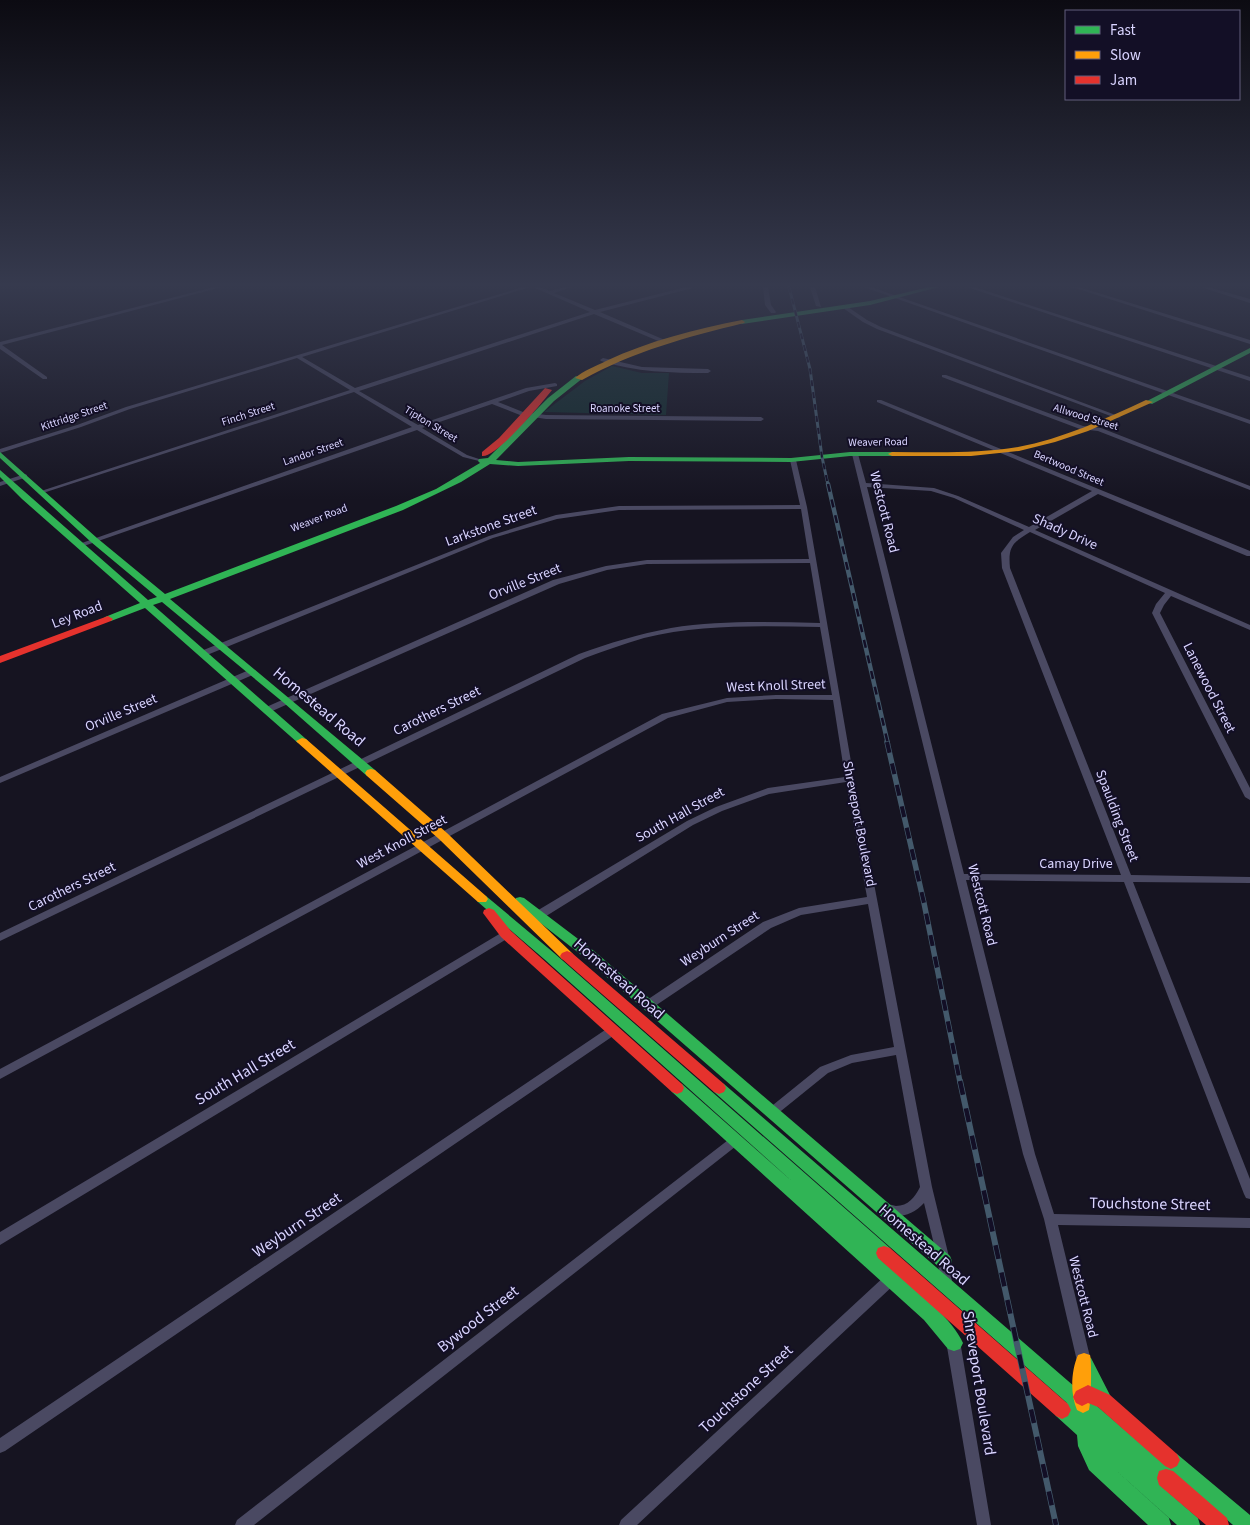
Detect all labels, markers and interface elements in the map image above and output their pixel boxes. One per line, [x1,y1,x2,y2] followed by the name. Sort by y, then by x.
[1065,10,1240,100] legend
[1110,20,1136,41] text: Fast
[1110,45,1141,66] text: Slow
[1110,70,1137,91] text: Jam
[39,397,110,434] street label: Kittridge Street
[220,398,277,430] street label: Finch Street
[1052,400,1121,434] street label: Allwood Street
[590,401,660,416] street label: Roanoke Street
[401,402,461,446] street label: Tipton Street
[848,434,908,450] street label: Weaver Road
[281,435,345,469] street label: Landor Street
[1031,446,1107,490] street label: Bertwood Street
[864,469,904,555] street label: Westcott Road
[288,500,350,536] street label: Weaver Road
[443,500,540,552] street label: Larkstone Street
[1029,509,1101,555] street label: Shady Drive
[486,558,564,606] street label: Orville Street
[49,596,105,634] street label: Ley Road
[1178,639,1241,737] street label: Lanewood Street
[268,662,370,752] street label: Homestead Road
[726,674,826,698] street label: West Knoll Street
[390,681,484,741] street label: Carothers Street
[82,689,160,737] street label: Orville Street
[837,759,881,889] street label: Shreveport Boulevard
[1090,767,1144,865] street label: Spaulding Street
[632,782,728,848] street label: South Hall Street
[353,810,451,874] street label: West Knoll Street
[1039,854,1113,874] street label: Camay Drive
[25,857,119,917] street label: Carothers Street
[962,862,1002,948] street label: Westcott Road
[677,906,764,972] street label: Weyburn Street
[569,933,669,1025] street label: Homestead Road
[191,1033,300,1111] street label: South Hall Street
[248,1187,346,1263] street label: Weyburn Street
[1089,1192,1211,1216] street label: Touchstone Street
[874,1199,974,1291] street label: Homestead Road
[1063,1254,1103,1340] street label: Westcott Road
[433,1280,524,1358] street label: Bywood Street
[957,1309,1001,1457] street label: Shreveport Boulevard
[694,1339,798,1438] street label: Touchstone Street

